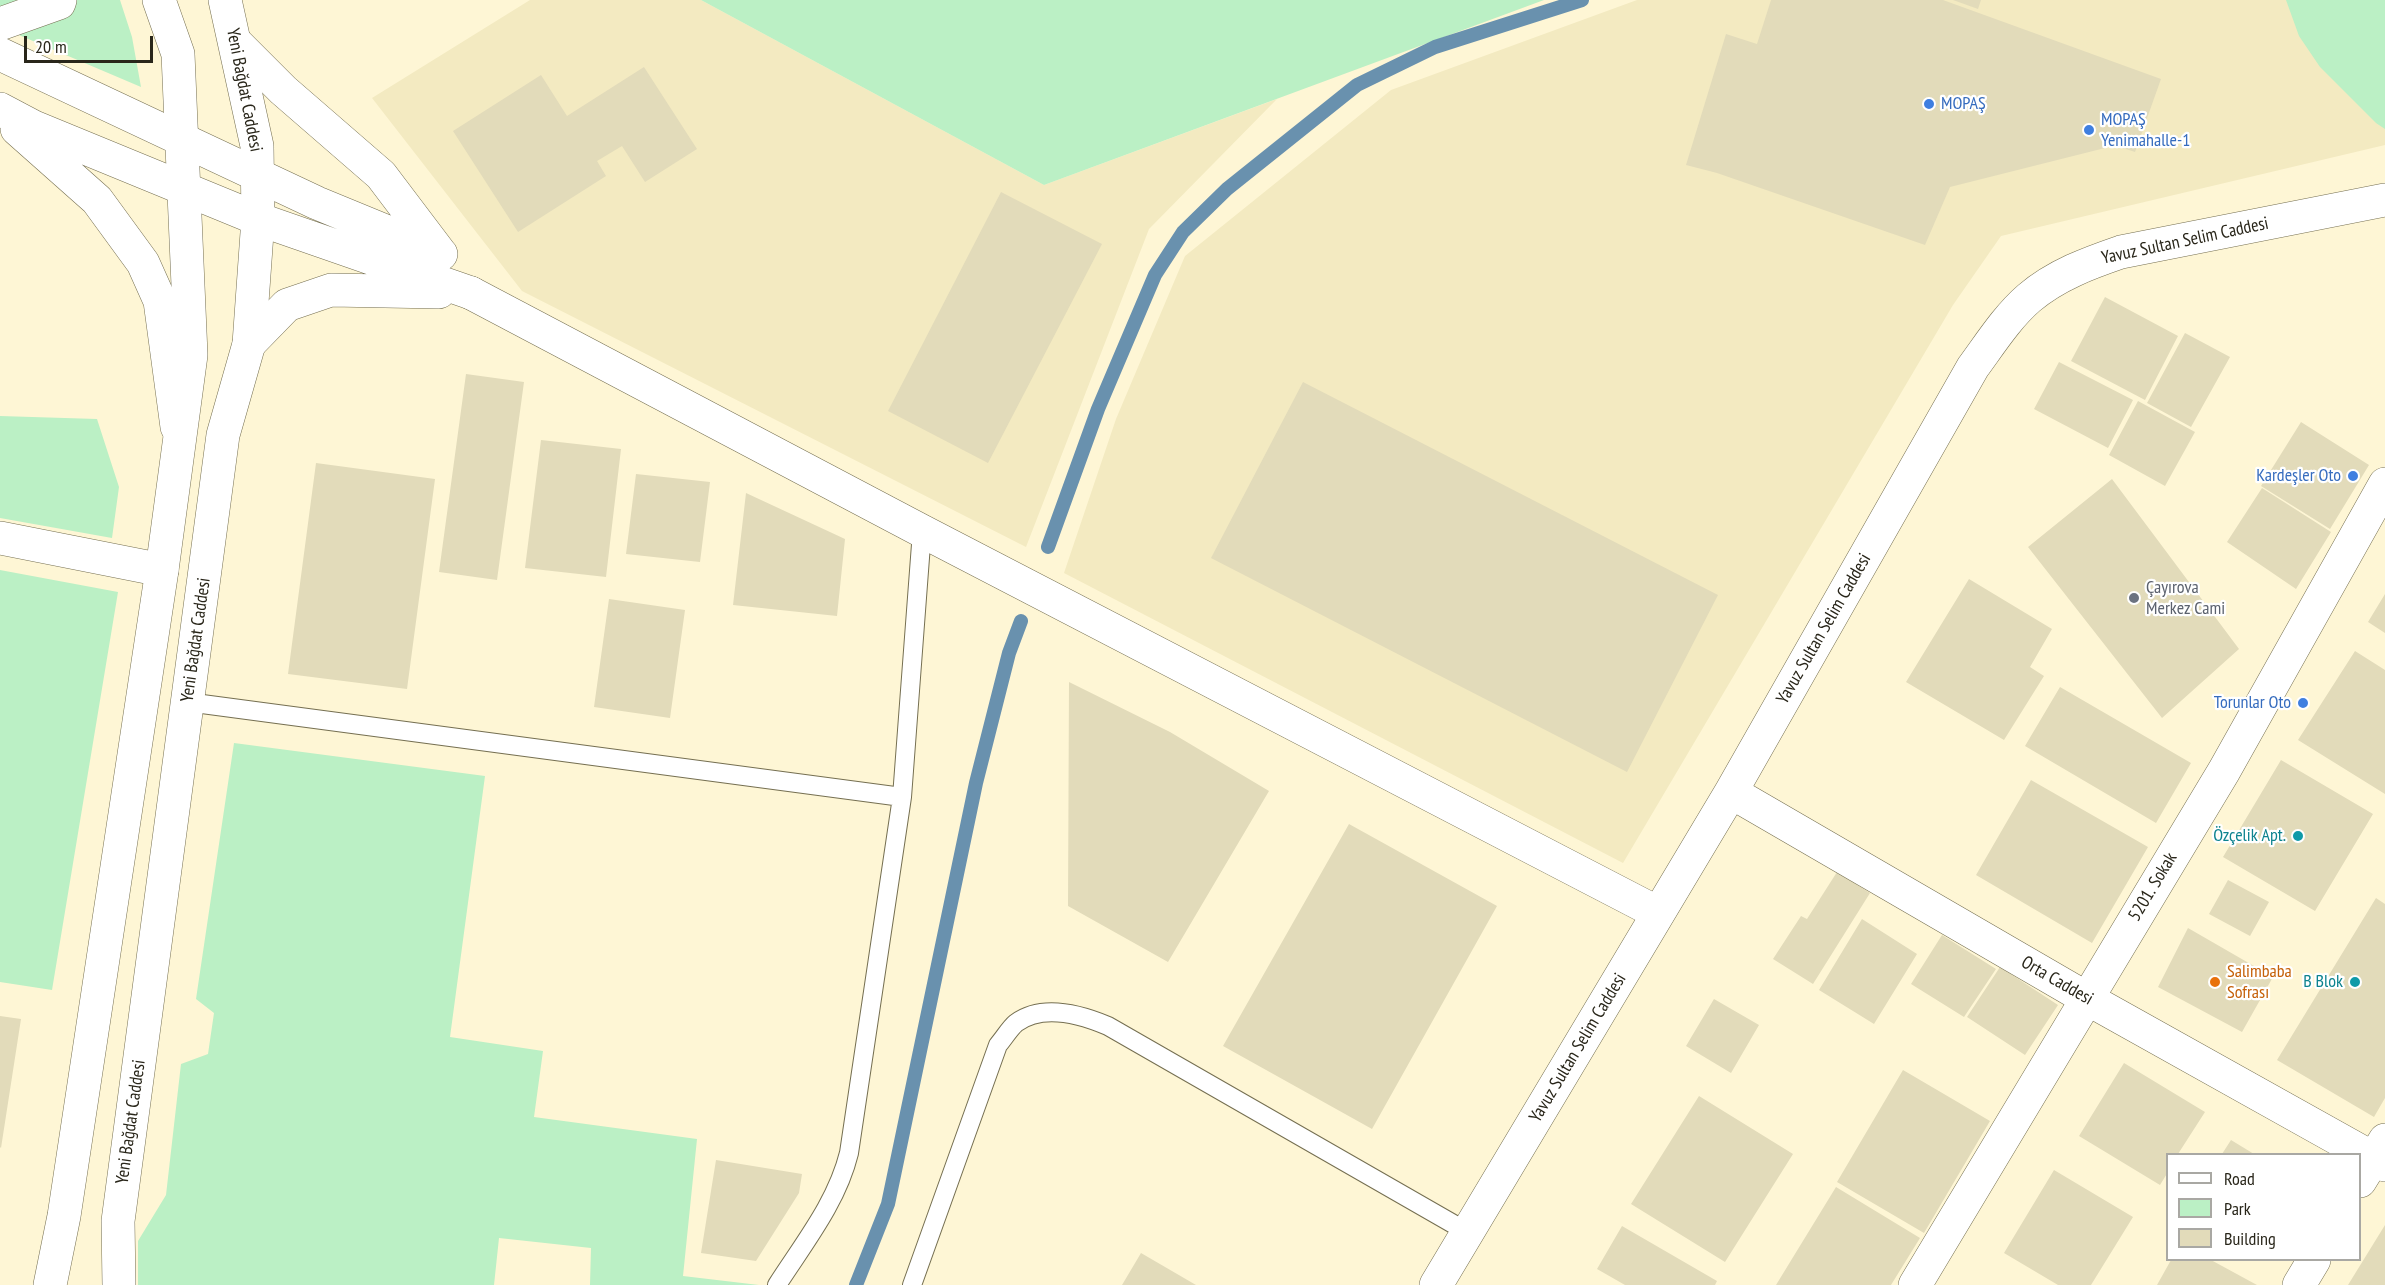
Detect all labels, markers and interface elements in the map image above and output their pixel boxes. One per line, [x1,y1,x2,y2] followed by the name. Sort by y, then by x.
[27,24,156,62] scale bar
[221,26,267,154] street label: Yeni Bağdat Caddesi
[35,35,67,58] text: 20 m
[1941,93,1986,115] place label: MOPAŞ
[1922,97,1936,111] marker: MOPAŞ
[2101,109,2190,152] place label: MOPAŞ Yenimahalle-1
[2082,123,2096,137] marker: MOPAŞ Yenimahalle-1
[2100,213,2270,269] street label: Yavuz Sultan Selim Caddesi
[2256,465,2341,487] place label: Kardeşler Oto
[2346,469,2360,483] marker: Kardeşler Oto
[1772,550,1876,708] street label: Yavuz Sultan Selim Caddesi
[177,576,215,704] street label: Yeni Bağdat Caddesi
[2146,577,2225,620] place label: Çayırova Merkez Cami
[2127,591,2141,605] marker: Çayırova Merkez Cami
[2214,692,2291,714] place label: Torunlar Oto
[2296,696,2310,710] marker: Torunlar Oto
[2213,825,2286,847] place label: Özçelik Apt.
[2291,829,2305,843] marker: Özçelik Apt.
[2124,849,2182,925] street label: 5201. Sokak
[2017,952,2097,1010] street label: Orta Caddesi
[2227,961,2292,1004] place label: Salimbaba Sofrası
[1525,970,1631,1126] street label: Yavuz Sultan Selim Caddesi
[2303,971,2343,993] place label: B Blok
[2208,975,2222,989] marker: Salimbaba Sofrası
[2348,975,2362,989] marker: B Blok
[112,1058,150,1186] street label: Yeni Bağdat Caddesi
[2166,1153,2361,1261] legend
[2224,1167,2255,1190] text: Road
[2224,1197,2251,1220] text: Park
[2224,1227,2276,1250] text: Building

